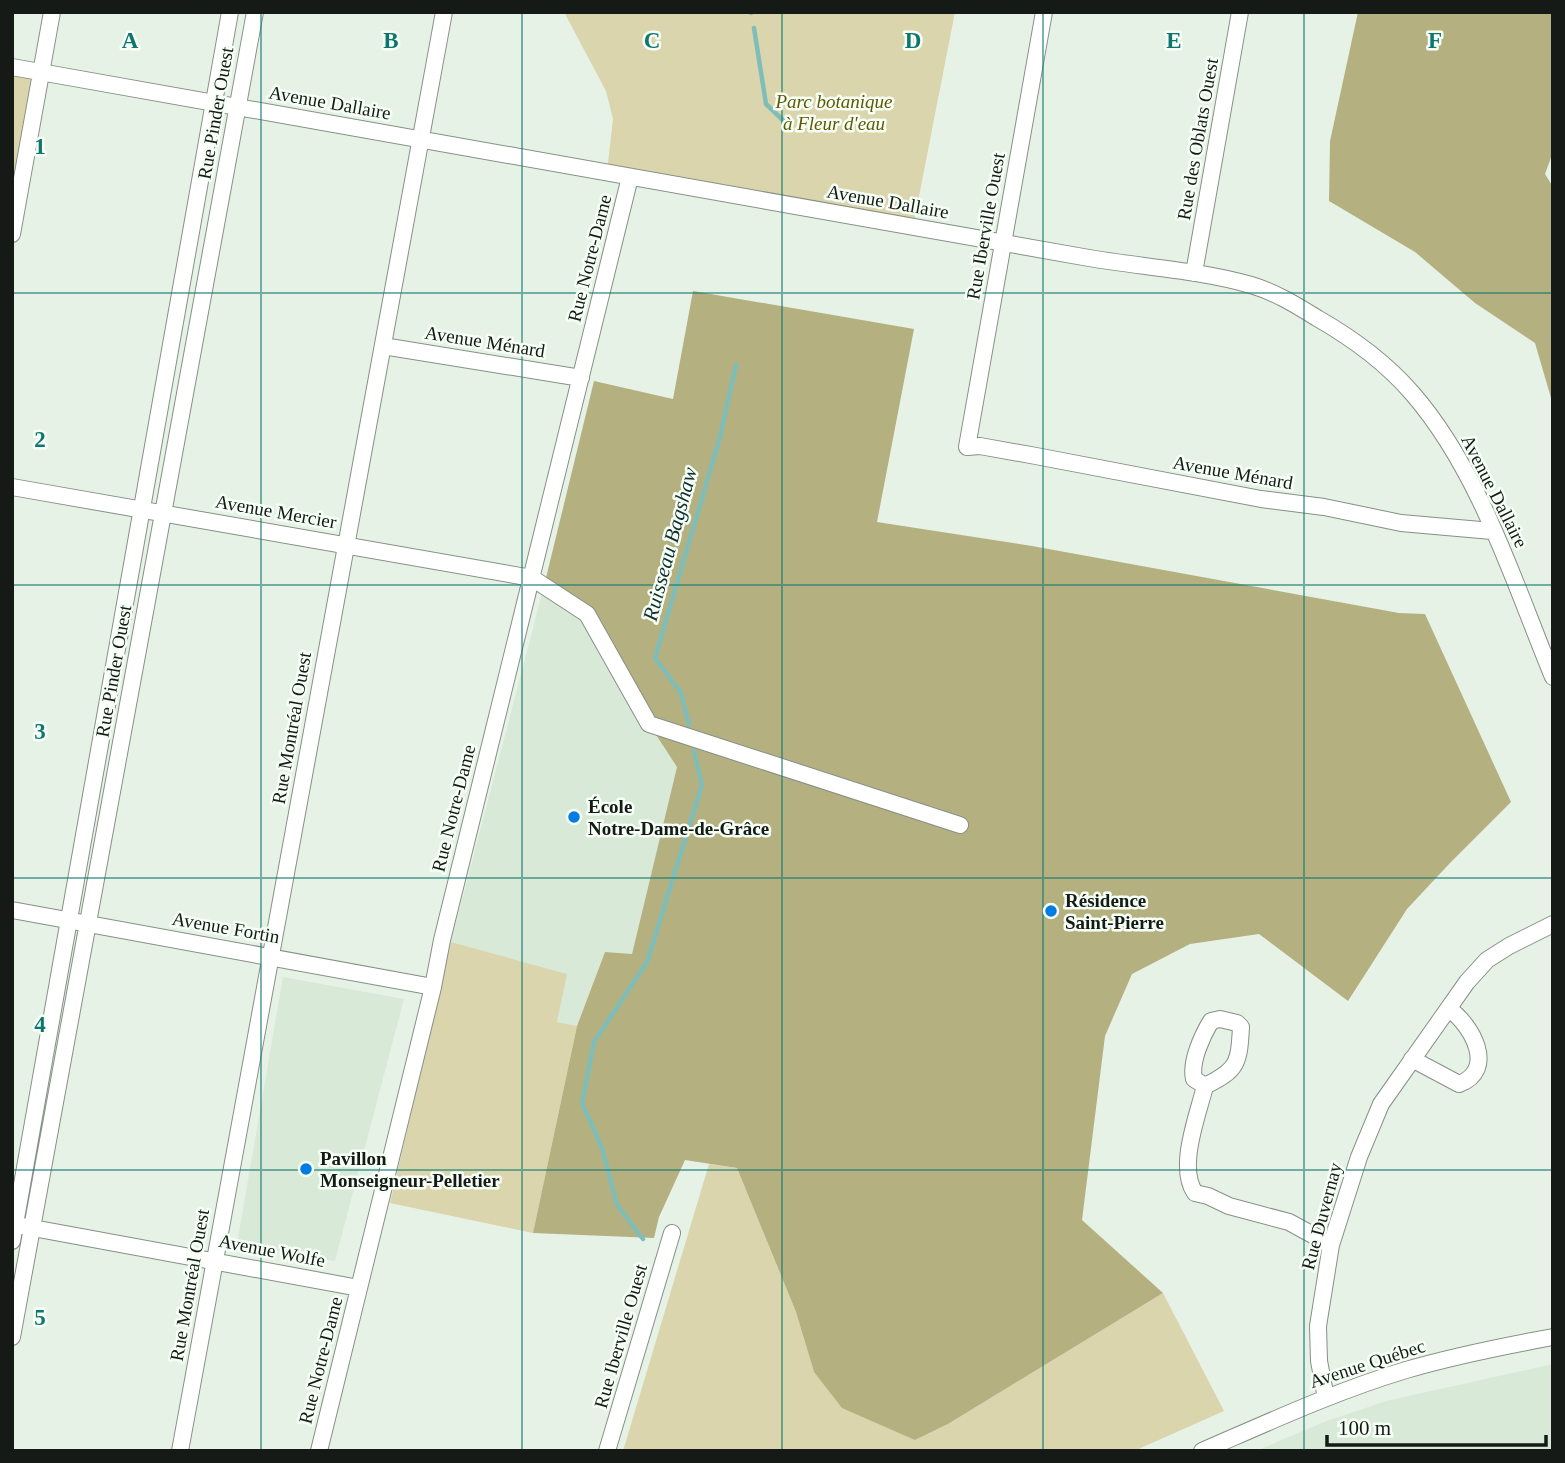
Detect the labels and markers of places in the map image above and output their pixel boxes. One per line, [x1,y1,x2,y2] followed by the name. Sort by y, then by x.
[588,796,769,839] place label: École Notre-Dame-de-Grâce
[566,809,582,825] marker: École Notre-Dame-de-Grâce
[1065,890,1164,933] place label: Résidence Saint-Pierre
[1043,903,1059,919] marker: Résidence Saint-Pierre
[320,1148,500,1191] place label: Pavillon Monseigneur-Pelletier
[298,1161,314,1177] marker: Pavillon Monseigneur-Pelletier

